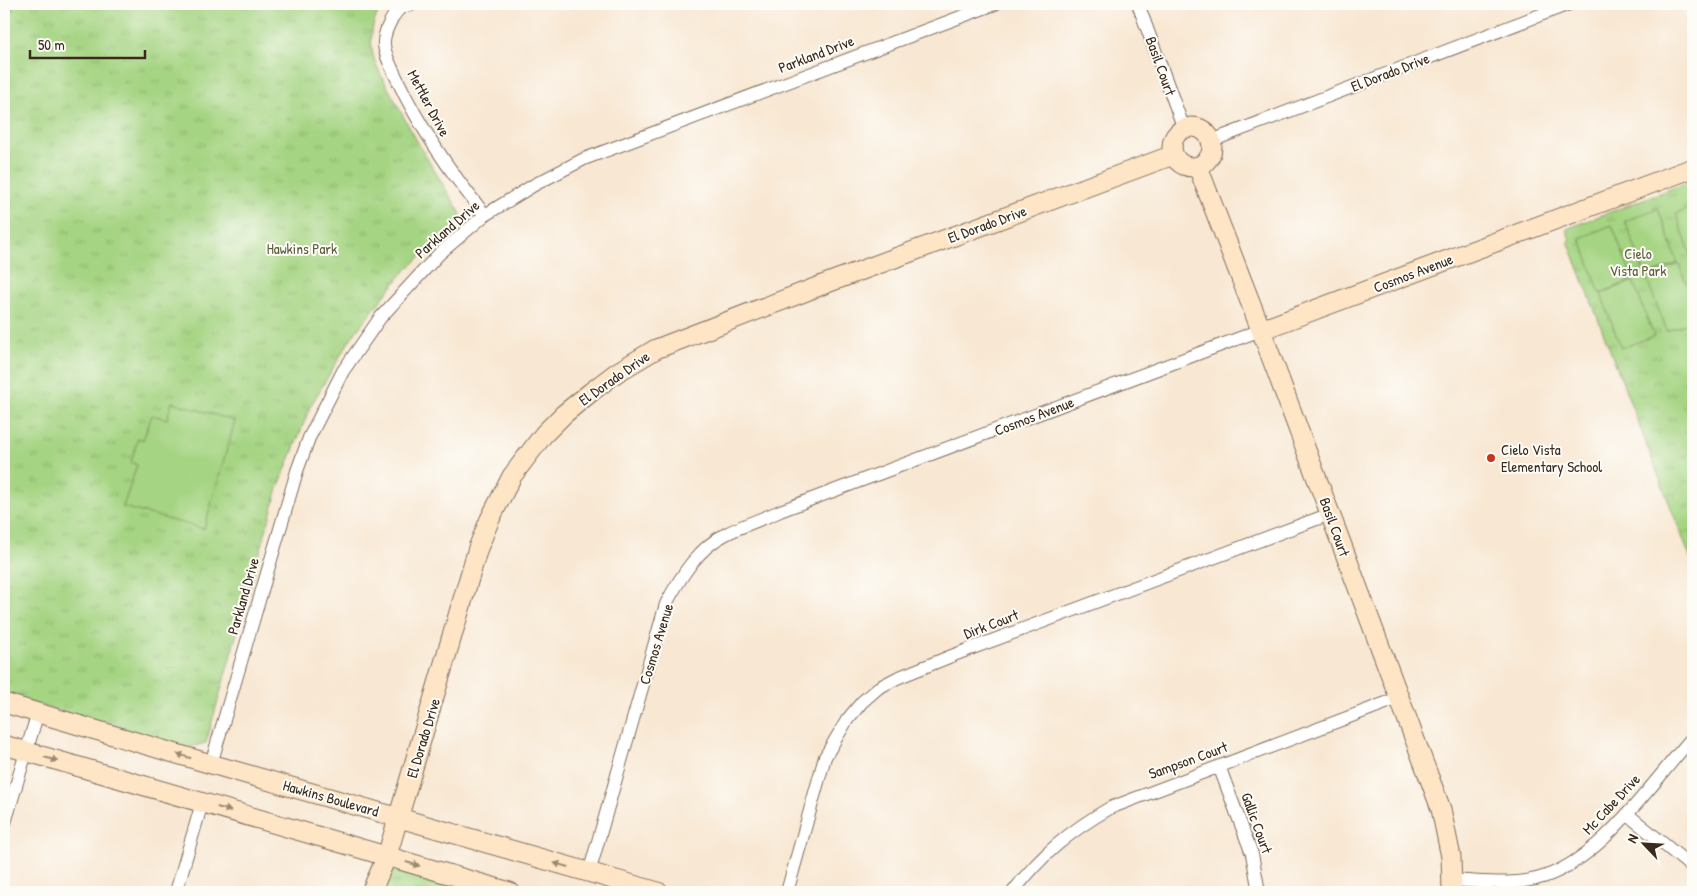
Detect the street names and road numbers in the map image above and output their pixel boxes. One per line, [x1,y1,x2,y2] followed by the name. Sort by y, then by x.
[775,30,857,78] street label: Parkland Drive
[1141,34,1182,99] street label: Basil Court
[1348,47,1432,97] street label: El Dorado Drive
[403,66,455,140] street label: Mettler Drive
[410,195,484,263] street label: Parkland Drive
[945,200,1029,248] street label: El Dorado Drive
[1370,248,1456,298] street label: Cosmos Avenue
[574,346,654,410] street label: El Dorado Drive
[991,391,1077,441] street label: Cosmos Avenue
[1315,495,1356,560] street label: Basil Court
[222,555,264,637] street label: Parkland Drive
[634,601,678,687] street label: Cosmos Avenue
[961,604,1022,644] street label: Dirk Court
[401,695,445,781] street label: El Dorado Drive
[1146,736,1231,784] street label: Sampson Court
[1577,769,1645,839] street label: Mc Cabe Drive
[281,774,381,822] street label: Hawkins Boulevard
[1236,790,1278,857] street label: Gallic Court

